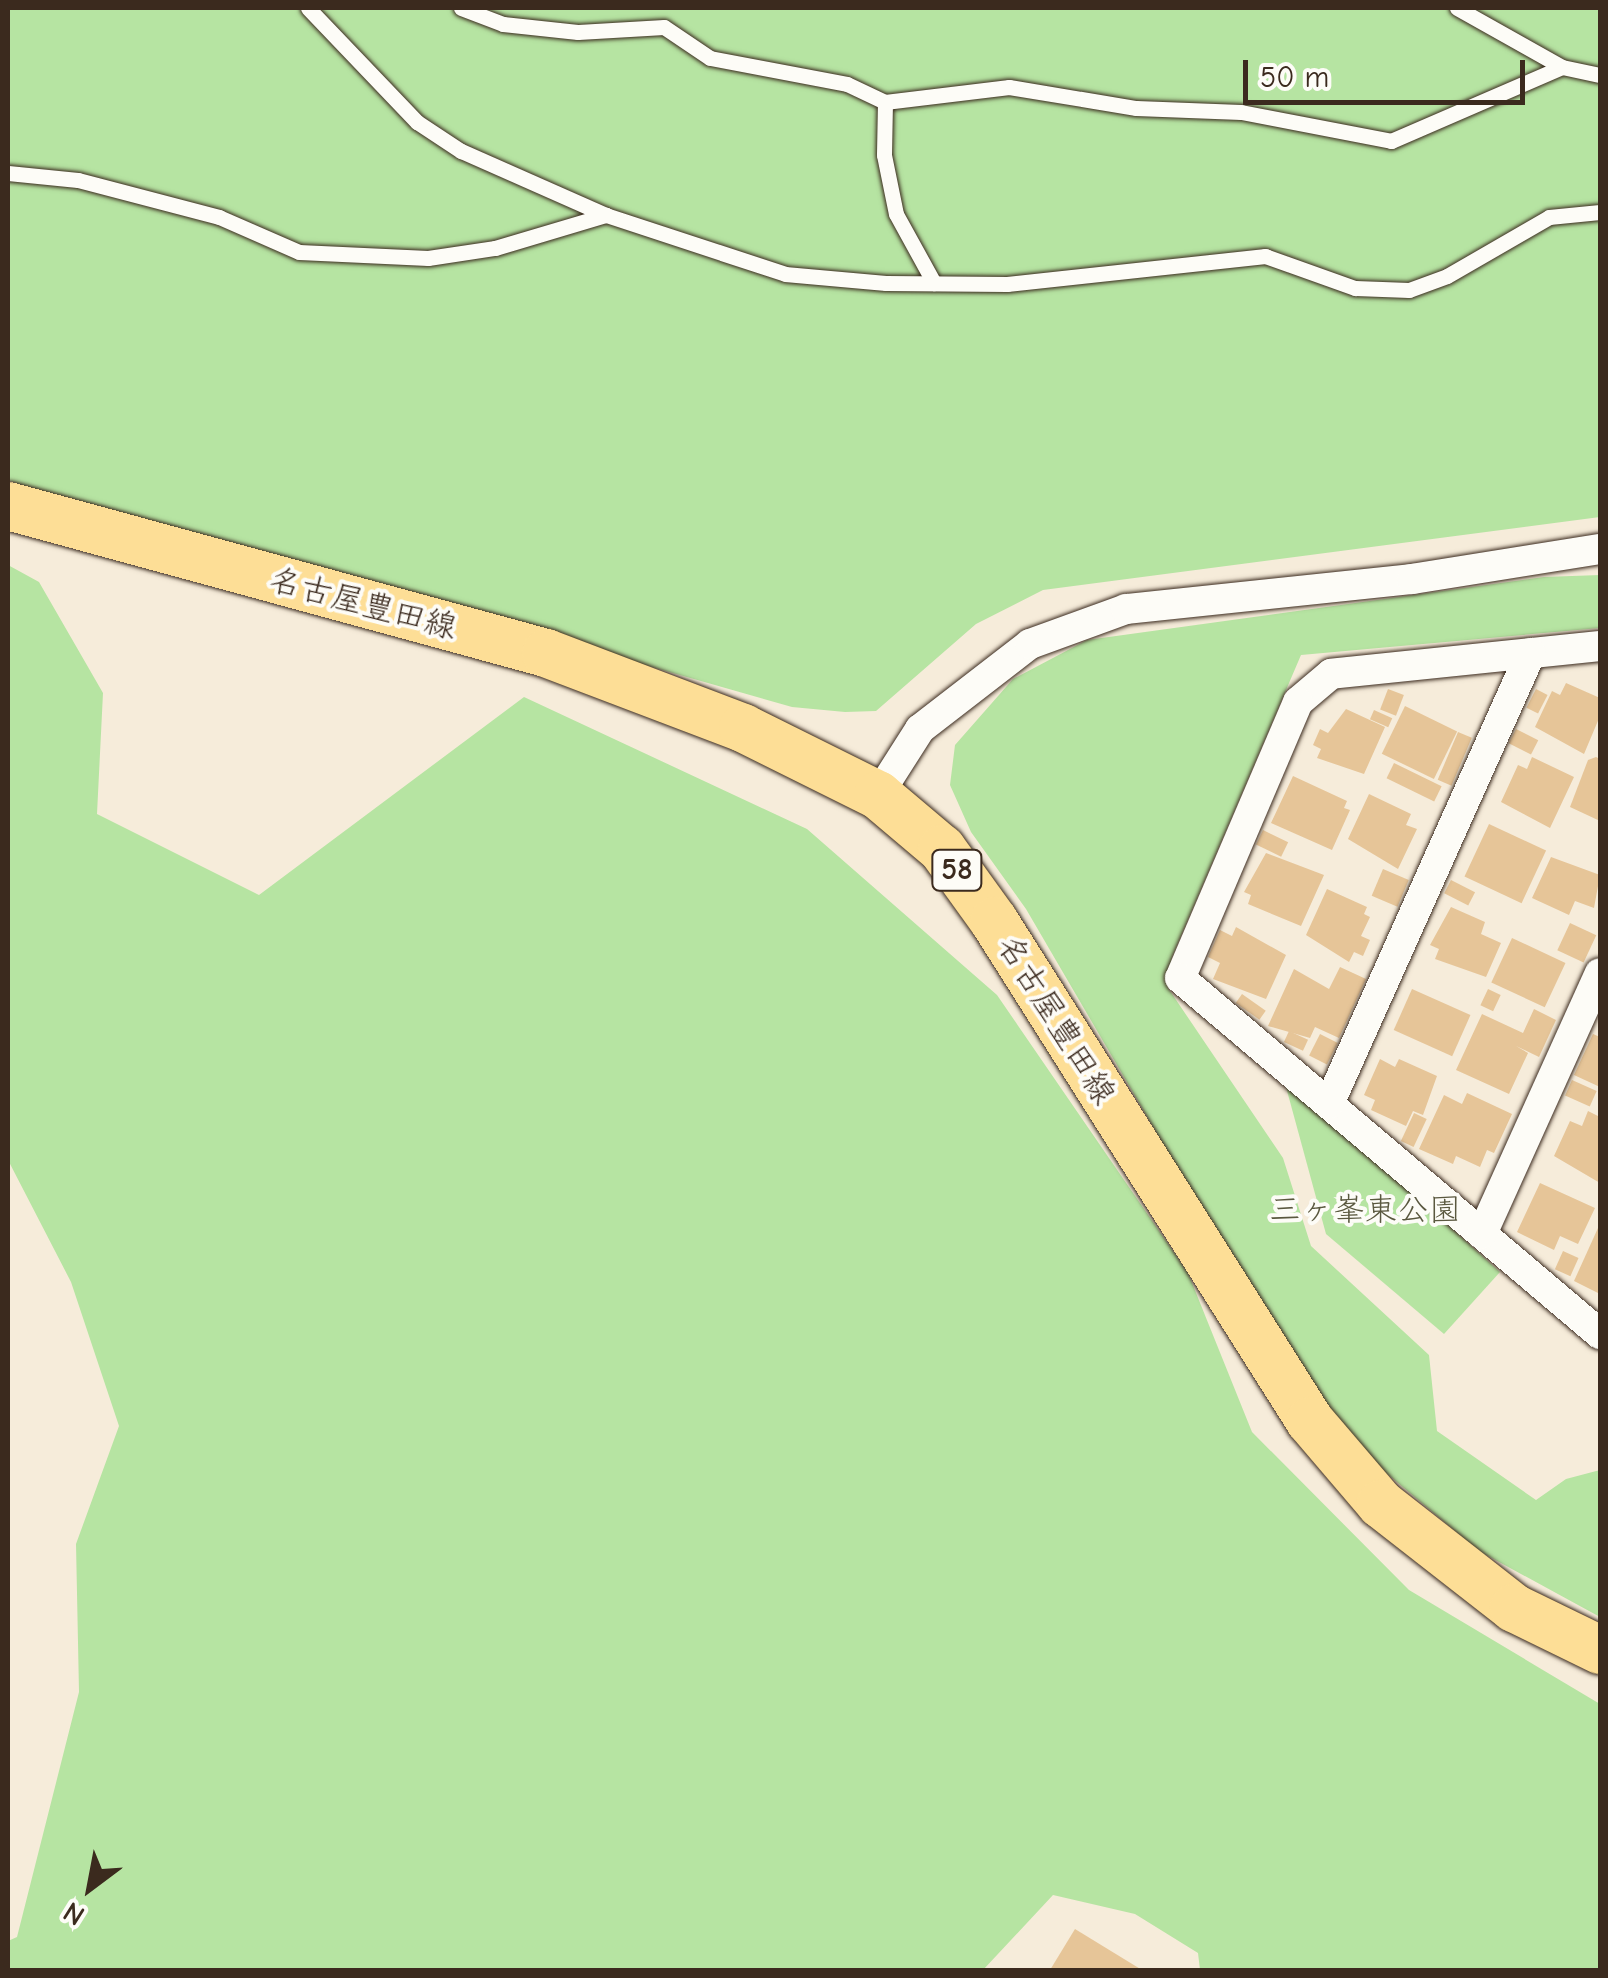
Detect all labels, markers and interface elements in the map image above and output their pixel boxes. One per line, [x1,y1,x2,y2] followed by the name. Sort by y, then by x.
[1248,40,1530,102] scale bar
[1260,60,1329,95] text: 50 m
[265,561,461,647] street label: 名古屋豊田線
[930,845,984,895] road number: 58
[989,928,1123,1112] street label: 名古屋豊田線
[1269,1191,1461,1229] park label: 三ヶ峯東公園
[40,1838,140,1938] north arrow
[58,1895,90,1932] text: N

